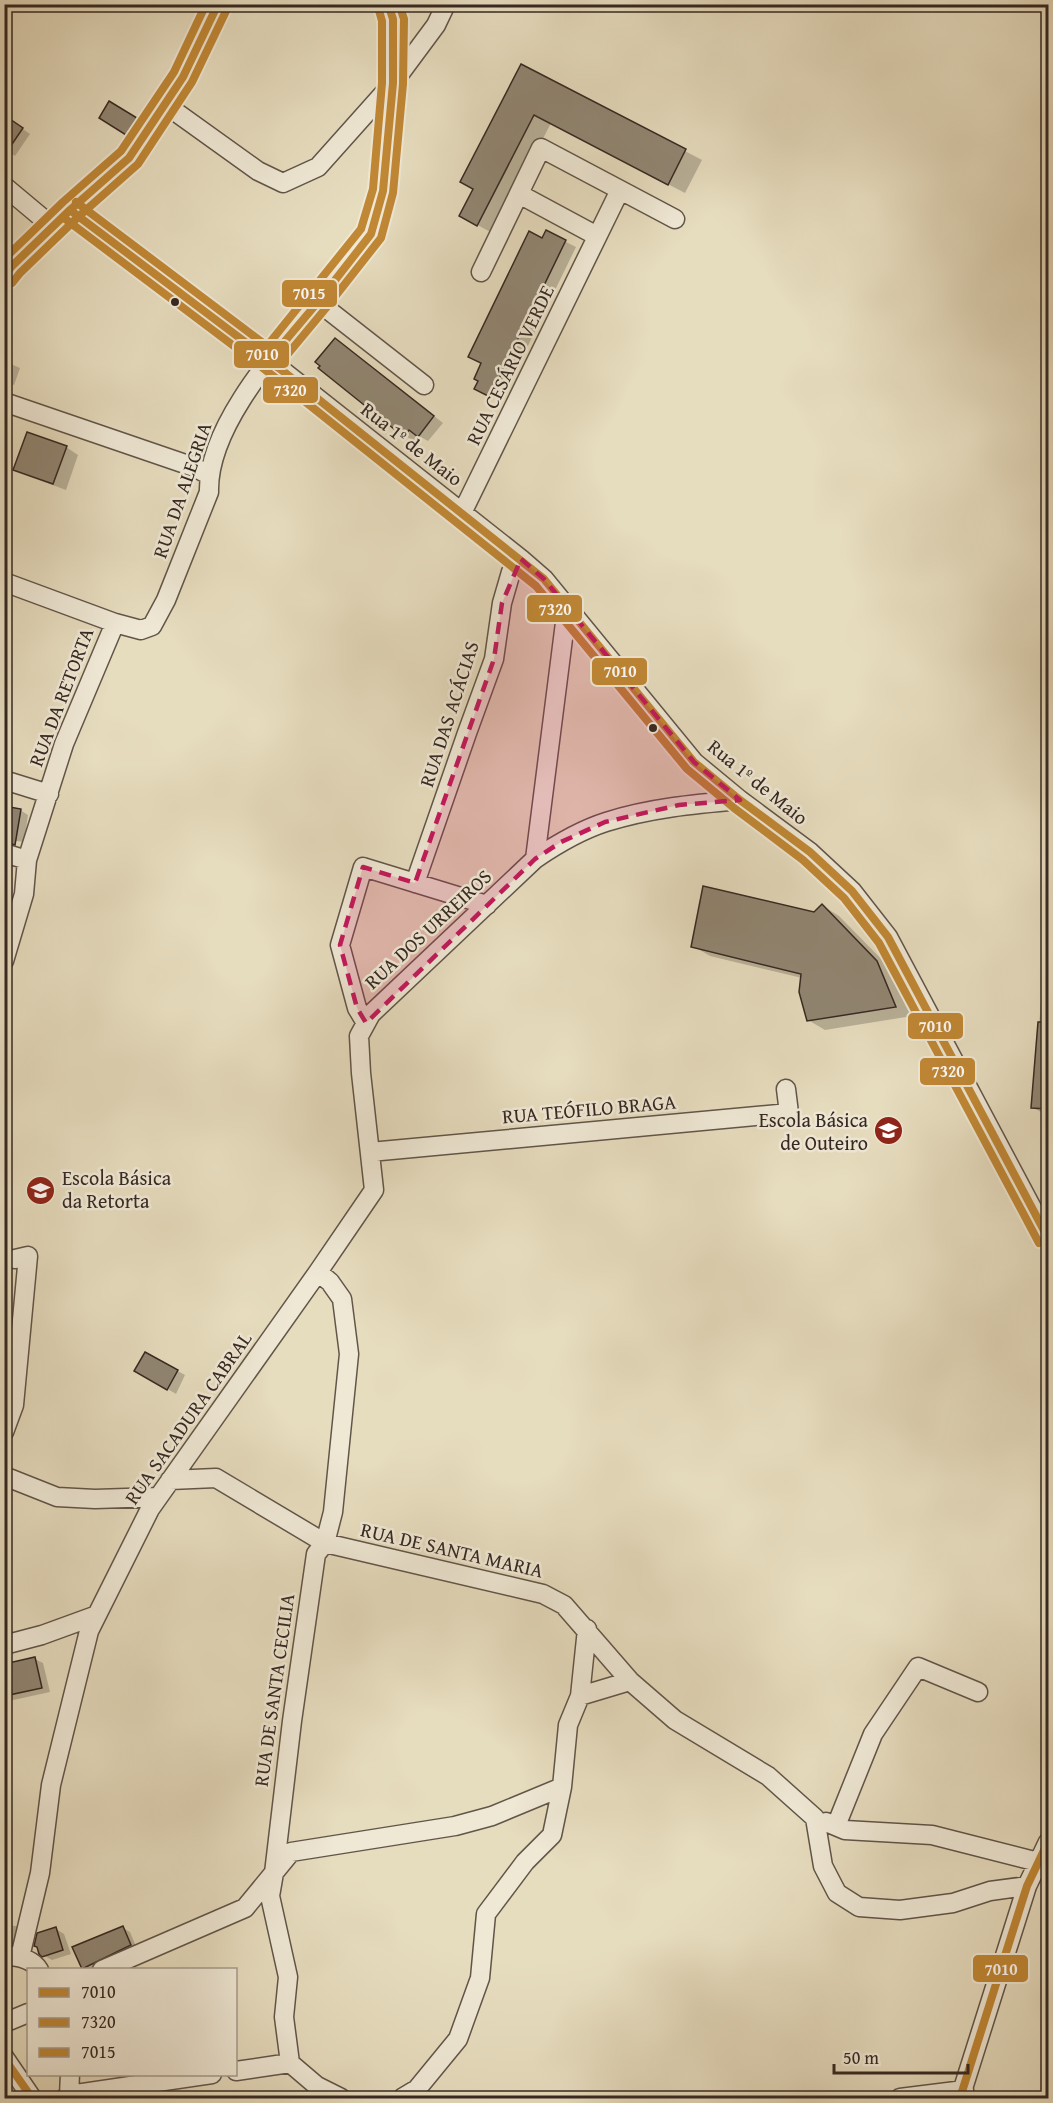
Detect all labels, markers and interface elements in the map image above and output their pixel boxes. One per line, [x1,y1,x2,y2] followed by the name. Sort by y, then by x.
[281,279,338,308] line badge: 7015
[458,280,561,449] street label: RUA CESÁRIO VERDE
[292,281,326,305] text: 7015
[169,296,181,308] unlabelled marker
[233,340,290,369] line badge: 7010
[245,342,279,366] text: 7010
[262,376,319,404] line badge: 7320
[273,378,307,402] text: 7320
[355,395,469,493] street label: Rua 1º de Maio
[145,418,218,562] street label: RUA DA ALEGRIA
[526,594,583,623] line badge: 7320
[538,597,572,621] text: 7320
[21,623,100,770] street label: RUA DA RETORTA
[411,637,486,791] street label: RUA DAS ACÁCIAS
[591,657,648,686] line badge: 7010
[603,659,637,683] text: 7010
[647,722,659,734] unlabelled marker
[702,732,815,831] street label: Rua 1º de Maio
[358,862,498,995] street label: RUA DOS URREIROS
[907,1012,964,1040] line badge: 7010
[918,1014,952,1038] text: 7010
[919,1057,976,1086] line badge: 7320
[931,1059,965,1083] text: 7320
[501,1086,677,1131] street label: RUA TEÓFILO BRAGA
[759,1105,869,1157] place label: Escola Básica de Outeiro
[873,1115,905,1147] school or university icon: Escola Básica de Outeiro
[62,1163,172,1215] place label: Escola Básica da Retorta
[25,1174,57,1206] school or university icon: Escola Básica da Retorta
[117,1325,258,1510] street label: RUA SACADURA CABRAL
[358,1514,546,1585] street label: RUA DE SANTA MARIA
[246,1592,301,1788] street label: RUA DE SANTA CECILIA
[972,1954,1029,1983] line badge: 7010
[984,1957,1018,1981] text: 7010
[27,1968,237,2076] legend
[81,1978,116,2005] text: 7010
[81,2008,116,2035] text: 7320
[834,2037,968,2075] scale bar
[81,2038,116,2065] text: 7015
[843,2044,879,2071] text: 50 m

